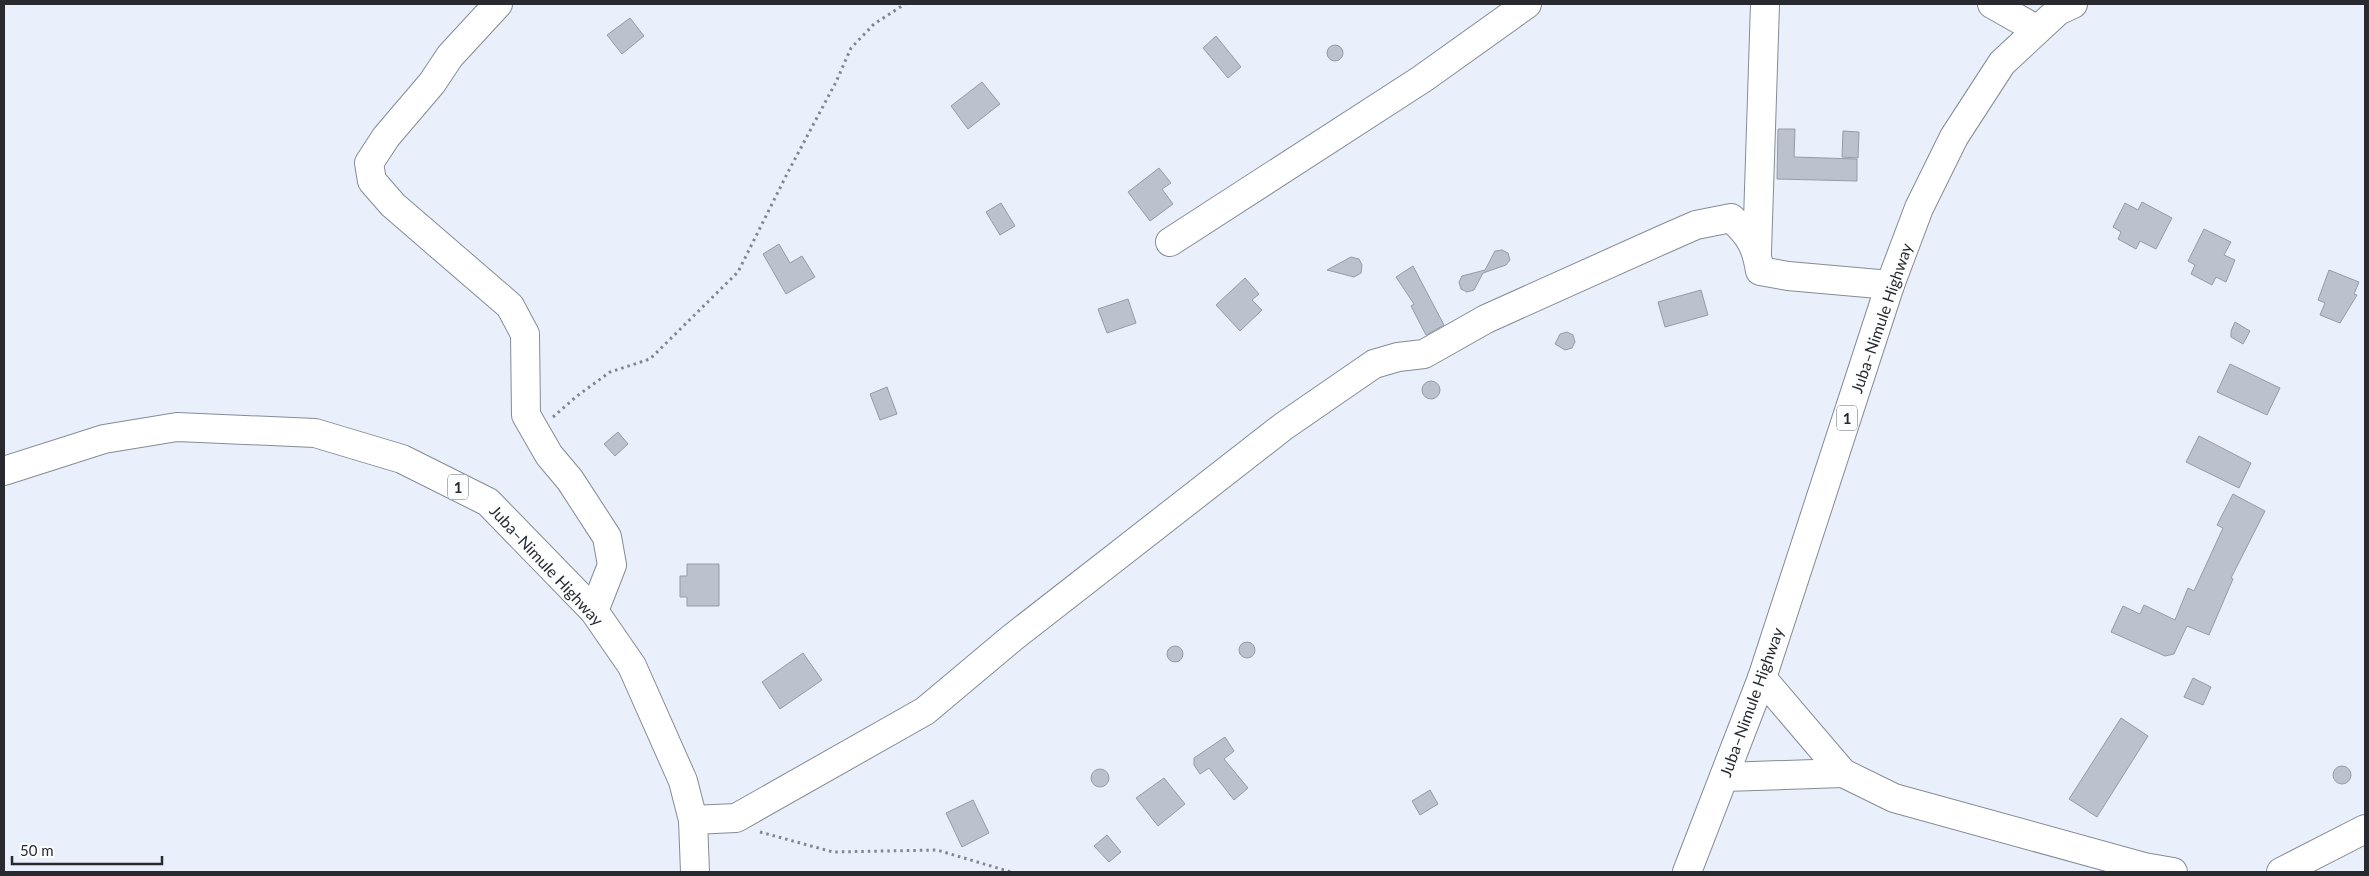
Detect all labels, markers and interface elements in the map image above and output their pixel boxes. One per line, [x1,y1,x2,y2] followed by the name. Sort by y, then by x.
[1846,240,1916,396] street label: Juba–Nimule Highway
[1837,406,1857,430] road number: 1
[448,474,468,500] road number: 1
[486,501,608,630] street label: Juba–Nimule Highway
[1715,624,1787,779] street label: Juba–Nimule Highway
[12,834,162,866] scale bar
[20,841,54,859] text: 50 m

